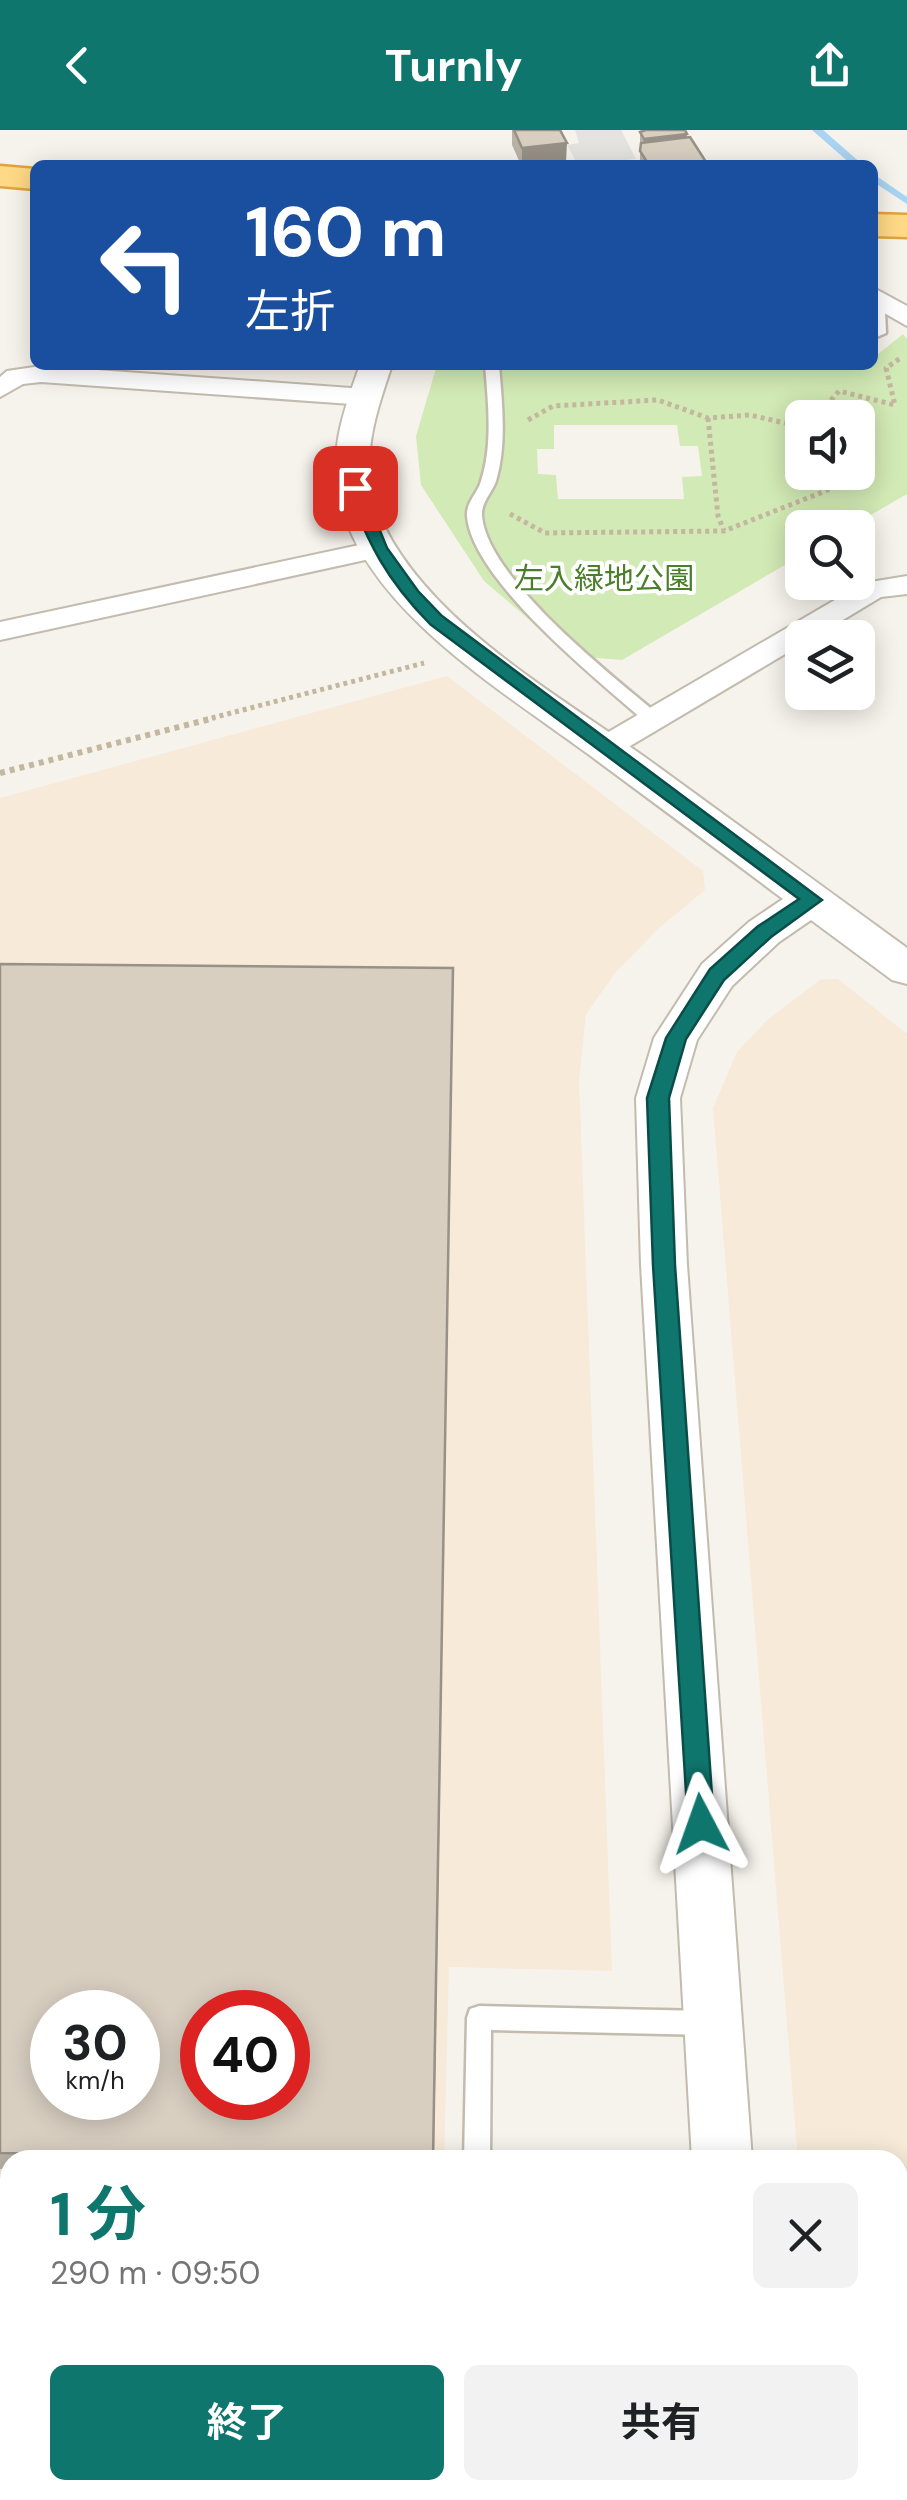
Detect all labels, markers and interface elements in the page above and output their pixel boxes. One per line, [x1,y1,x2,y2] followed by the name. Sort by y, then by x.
[385,36,522,95] text: Turnly
[50,38,105,93] icon: back
[802,38,857,93] icon: share
[245,187,446,278] text: 160 m
[80,200,210,330] icon: left
[245,282,335,341] text: 左折
[785,400,875,710] map controls
[785,400,875,490] button: sound
[313,446,398,531] pin
[328,461,383,516] icon: arrive
[785,510,875,600] button: search
[514,559,694,598] park label: 左入緑地公園
[785,620,875,710] button: layers
[649,1772,753,1876] position arrow
[180,1990,310,2120] speed limit sign: 40
[62,2010,128,2076] text: 30
[65,2064,125,2097] text: km/h
[50,2175,146,2254] text: 1 分
[753,2183,858,2288] button: close
[50,2252,260,2294] text: 290 m · 09:50
[50,2365,444,2480] button: 終了
[464,2365,858,2480] button: 共有

